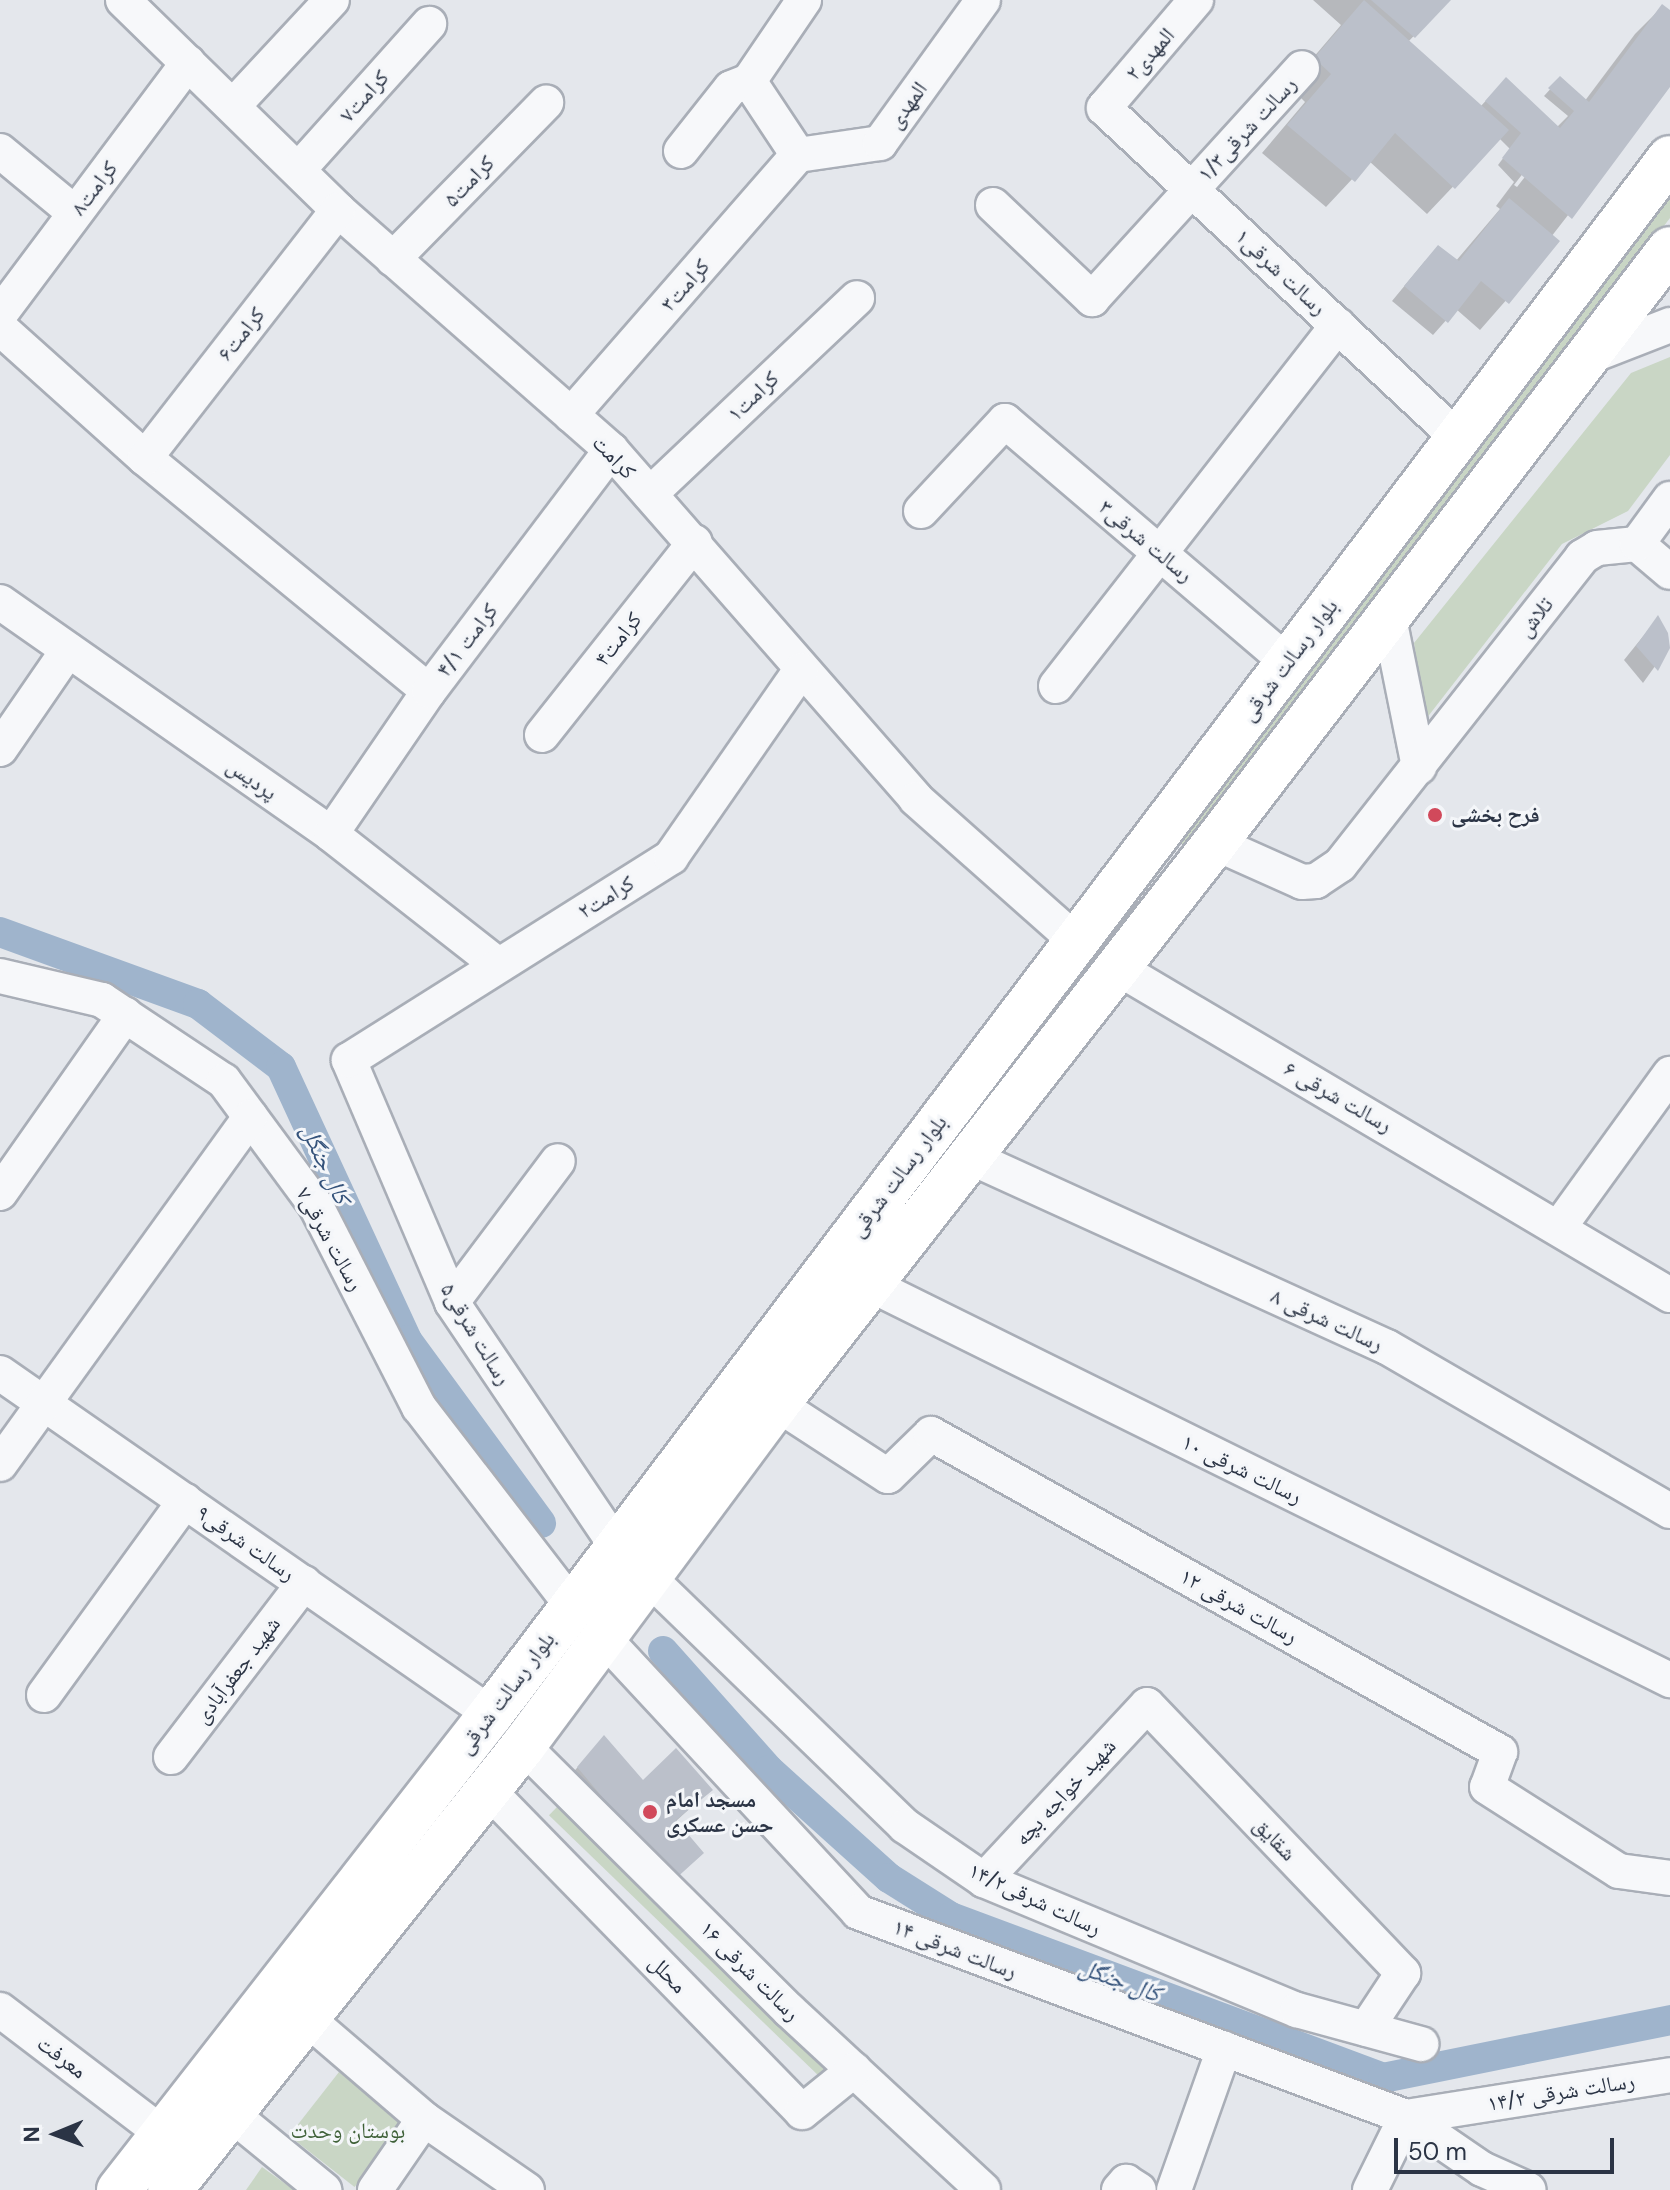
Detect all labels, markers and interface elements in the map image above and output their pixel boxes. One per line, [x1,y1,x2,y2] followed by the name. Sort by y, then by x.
[1120,22,1180,86] street label: المهدی۲
[334,64,394,128] street label: کرامت۷
[1192,71,1302,187] street label: رسالت شرقی۱/۳
[881,76,933,134] street label: المهدی
[438,150,500,212] street label: کرامت۵
[65,156,123,220] street label: کرامت۸
[1230,223,1332,321] street label: رسالت شرقی۱
[655,253,715,317] street label: کرامت۳
[212,302,270,366] street label: کرامت۶
[722,365,784,427] street label: کرامت۱
[587,429,641,485] street label: کرامت
[1094,494,1198,588] street label: رسالت شرقی۳
[1511,592,1559,642] street label: تلاش
[1235,594,1343,726] street label: بلوار رسالت شرقی
[431,598,503,682] street label: کرامت ۴/۱
[589,607,647,671] street label: کرامت۴
[222,752,282,806] street label: پردیس
[1451,802,1540,828] place label: فرح بخشی
[1426,806,1444,824] marker: فرح بخشی
[573,870,639,924] street label: کرامت۲
[1279,1055,1397,1139] street label: رسالت شرقی ۶
[844,1110,952,1242] street label: بلوار رسالت شرقی
[295,1120,357,1208] water label: کال جنگل
[291,1182,369,1296] street label: رسالت شرقی۷
[435,1278,517,1390] street label: رسالت شرقی۵
[1267,1283,1387,1357] street label: رسالت شرقی ۸
[1178,1429,1306,1509] street label: رسالت شرقی ۱۰
[191,1499,301,1587] street label: رسالت شرقی۹
[1176,1563,1302,1649] street label: رسالت شرقی ۱۲
[188,1611,286,1729] street label: شهید جعفرآبادی
[452,1627,560,1759] street label: بلوار رسالت شرقی
[1009,1733,1121,1851] street label: شهید خواجه بچه
[666,1786,774,1838] place label: مسجد امام حسن عسکری
[641,1803,659,1821] marker: مسجد امام حسن عسکری
[1248,1812,1302,1866] street label: شقایق
[965,1857,1105,1941] street label: رسالت شرقی۱۴/۲
[889,1913,1021,1985] street label: رسالت شرقی ۱۴
[695,1916,805,2026] street label: رسالت شرقی ۱۶
[644,1949,692,1999] street label: محلل
[1075,1952,1165,2008] water label: کال جنگل
[32,2030,92,2084] street label: معرفت
[1485,2067,1637,2117] street label: رسالت شرقی ۱۴/۲
[16,2094,96,2174] north arrow
[291,2118,405,2144] park label: بوستان وحدت
[1398,2122,1618,2172] scale bar
[17,2126,46,2143] text: N
[1408,2136,1467,2167] text: 50 m

